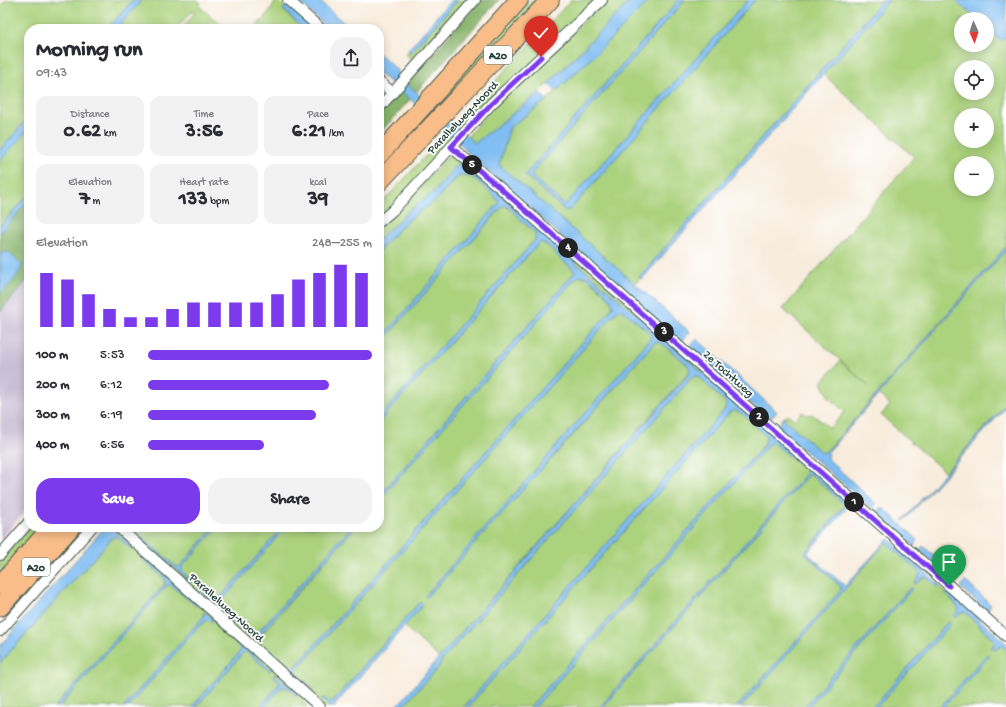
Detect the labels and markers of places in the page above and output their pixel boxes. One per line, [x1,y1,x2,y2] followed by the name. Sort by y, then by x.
[524,16,558,57] pin
[462,155,482,175] pin: 5
[558,238,578,258] pin: 4
[654,322,674,342] pin: 3
[749,407,769,427] pin: 2
[844,492,864,512] pin: 1
[932,545,966,586] pin

